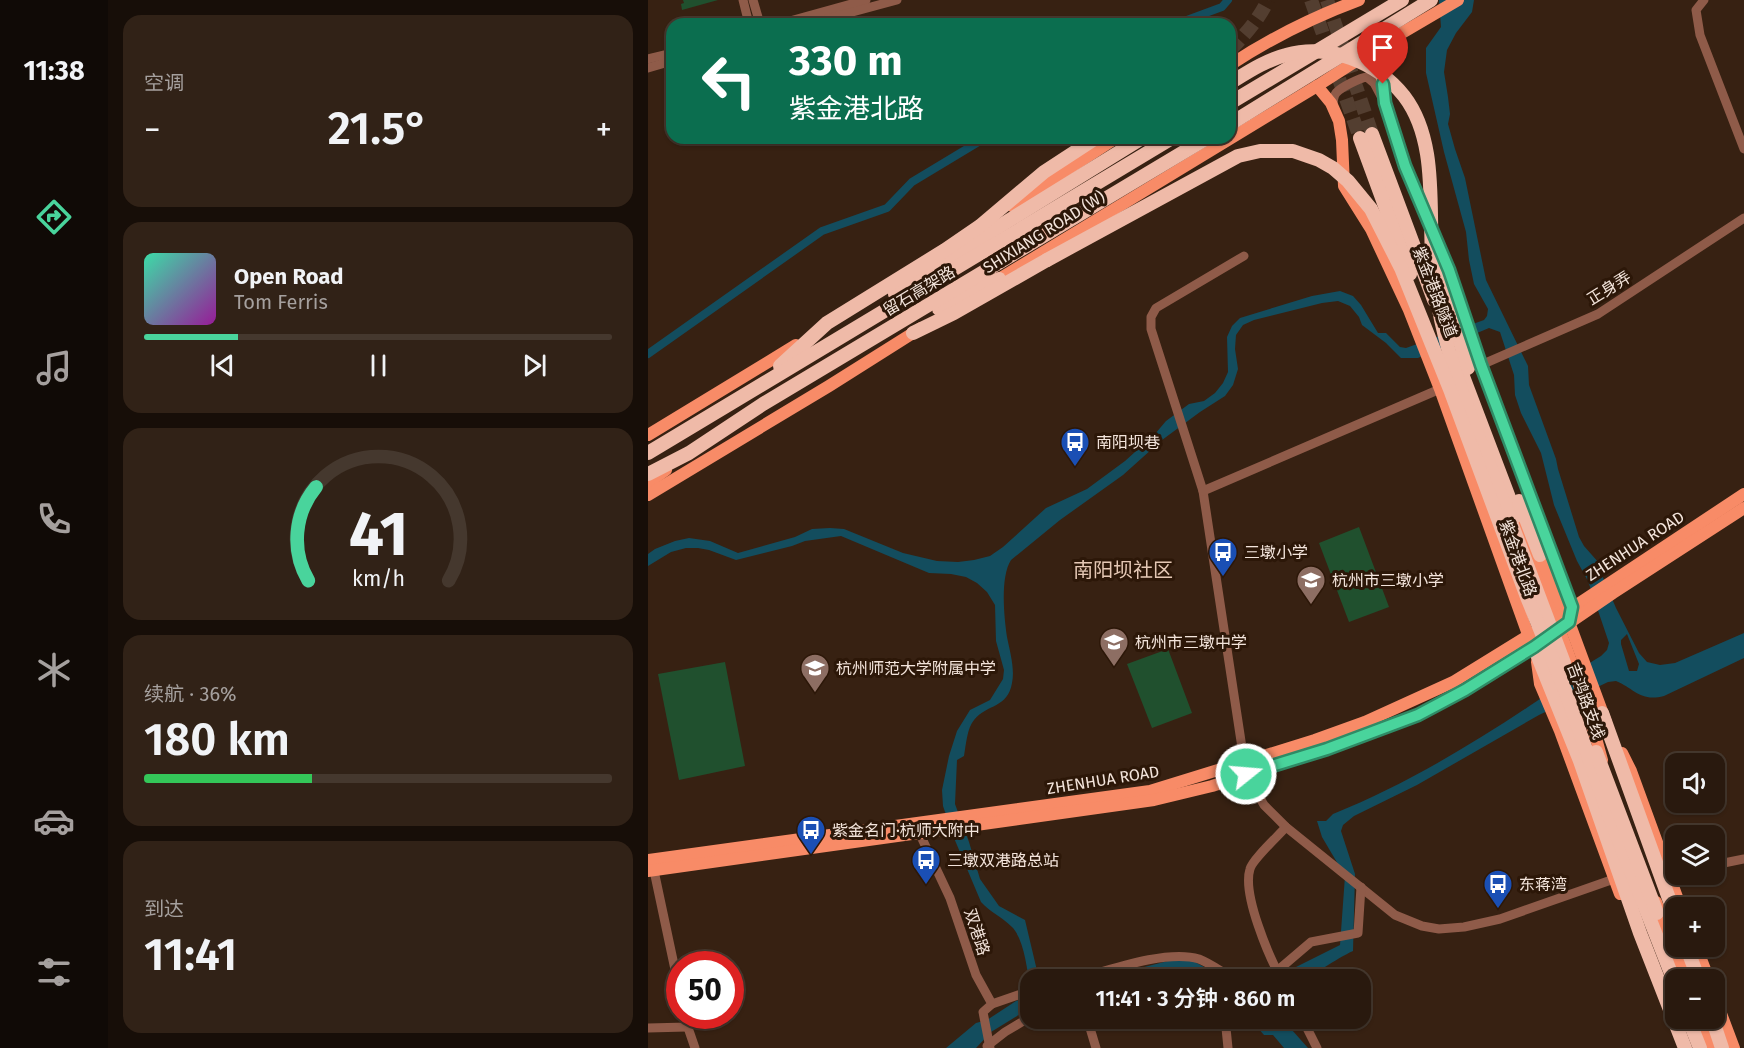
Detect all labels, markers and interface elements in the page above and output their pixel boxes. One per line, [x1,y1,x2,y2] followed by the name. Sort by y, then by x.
[1357,22,1408,84] pin
[1366,31,1399,64] icon: arrive
[789,36,903,86] text: 330 m
[690,42,768,120] icon: left
[23,55,85,87] text: 11:38
[144,71,184,95] text: 空调
[789,93,924,125] text: 紫金港北路
[328,102,428,156] text: 21.5°
[144,110,161,150] text: −
[596,110,612,150] text: +
[980,187,1108,277] street label: SHIXIANG ROAD (W)
[33,196,75,238] icon: directions
[1409,244,1461,340] street label: 紫金港路隧道
[880,262,958,320] street label: 留石高架路
[234,263,344,290] text: Open Road
[1584,267,1634,309] street label: 正身弄
[234,290,328,314] text: Tom Ferris
[33,347,75,389] icon: music
[206,349,239,382] icon: previous
[362,349,395,382] icon: pause
[518,349,551,382] icon: next
[1059,426,1091,468] bus stop icon: 南阳坝巷
[1096,433,1160,452] place label: 南阳坝巷
[348,497,408,572] text: 41
[33,498,75,540] icon: phone
[1582,507,1688,585] street label: ZHENHUA ROAD
[1495,517,1541,599] street label: 紫金港北路
[1207,536,1239,578] bus stop icon: 三墩小学
[1244,543,1308,562] place label: 三墩小学
[1073,558,1173,582] district label: 南阳坝社区
[1295,564,1327,606] school or university icon: 杭州市三墩小学
[351,566,405,592] text: km/h
[1332,571,1444,590] place label: 杭州市三墩小学
[1098,626,1130,668] school or university icon: 杭州市三墩中学
[1135,633,1247,652] place label: 杭州市三墩中学
[33,649,75,691] icon: climate
[799,652,831,694] school or university icon: 杭州师范大学附属中学
[836,659,996,678] place label: 杭州师范大学附属中学
[1563,660,1609,742] street label: 吉鸿路支线
[144,682,237,706] text: 续航 · 36%
[144,713,290,767] text: 180 km
[1214,742,1278,806] position arrow
[1665,753,1725,1029] map controls
[1665,753,1725,813] button: sound
[1046,762,1160,798] street label: ZHENHUA ROAD
[33,800,75,842] icon: car
[795,814,827,856] bus stop icon: 紫金名门·杭师大附中
[832,821,980,840] place label: 紫金名门·杭师大附中
[1665,825,1725,885] button: layers
[910,844,942,886] bus stop icon: 三墩双港路总站
[947,851,1059,870] place label: 三墩双港路总站
[1482,868,1514,910] bus stop icon: 东蒋湾
[1519,875,1567,894] place label: 东蒋湾
[144,897,184,921] text: 到达
[1665,897,1725,957] button: +
[961,906,993,958] street label: 双港路
[144,928,237,982] text: 11:41
[33,951,75,993] icon: filters
[666,951,744,1029] speed limit sign: 50
[1665,969,1725,1029] button: −
[1095,985,1296,1012] text: 11:41 · 3 分钟 · 860 m

